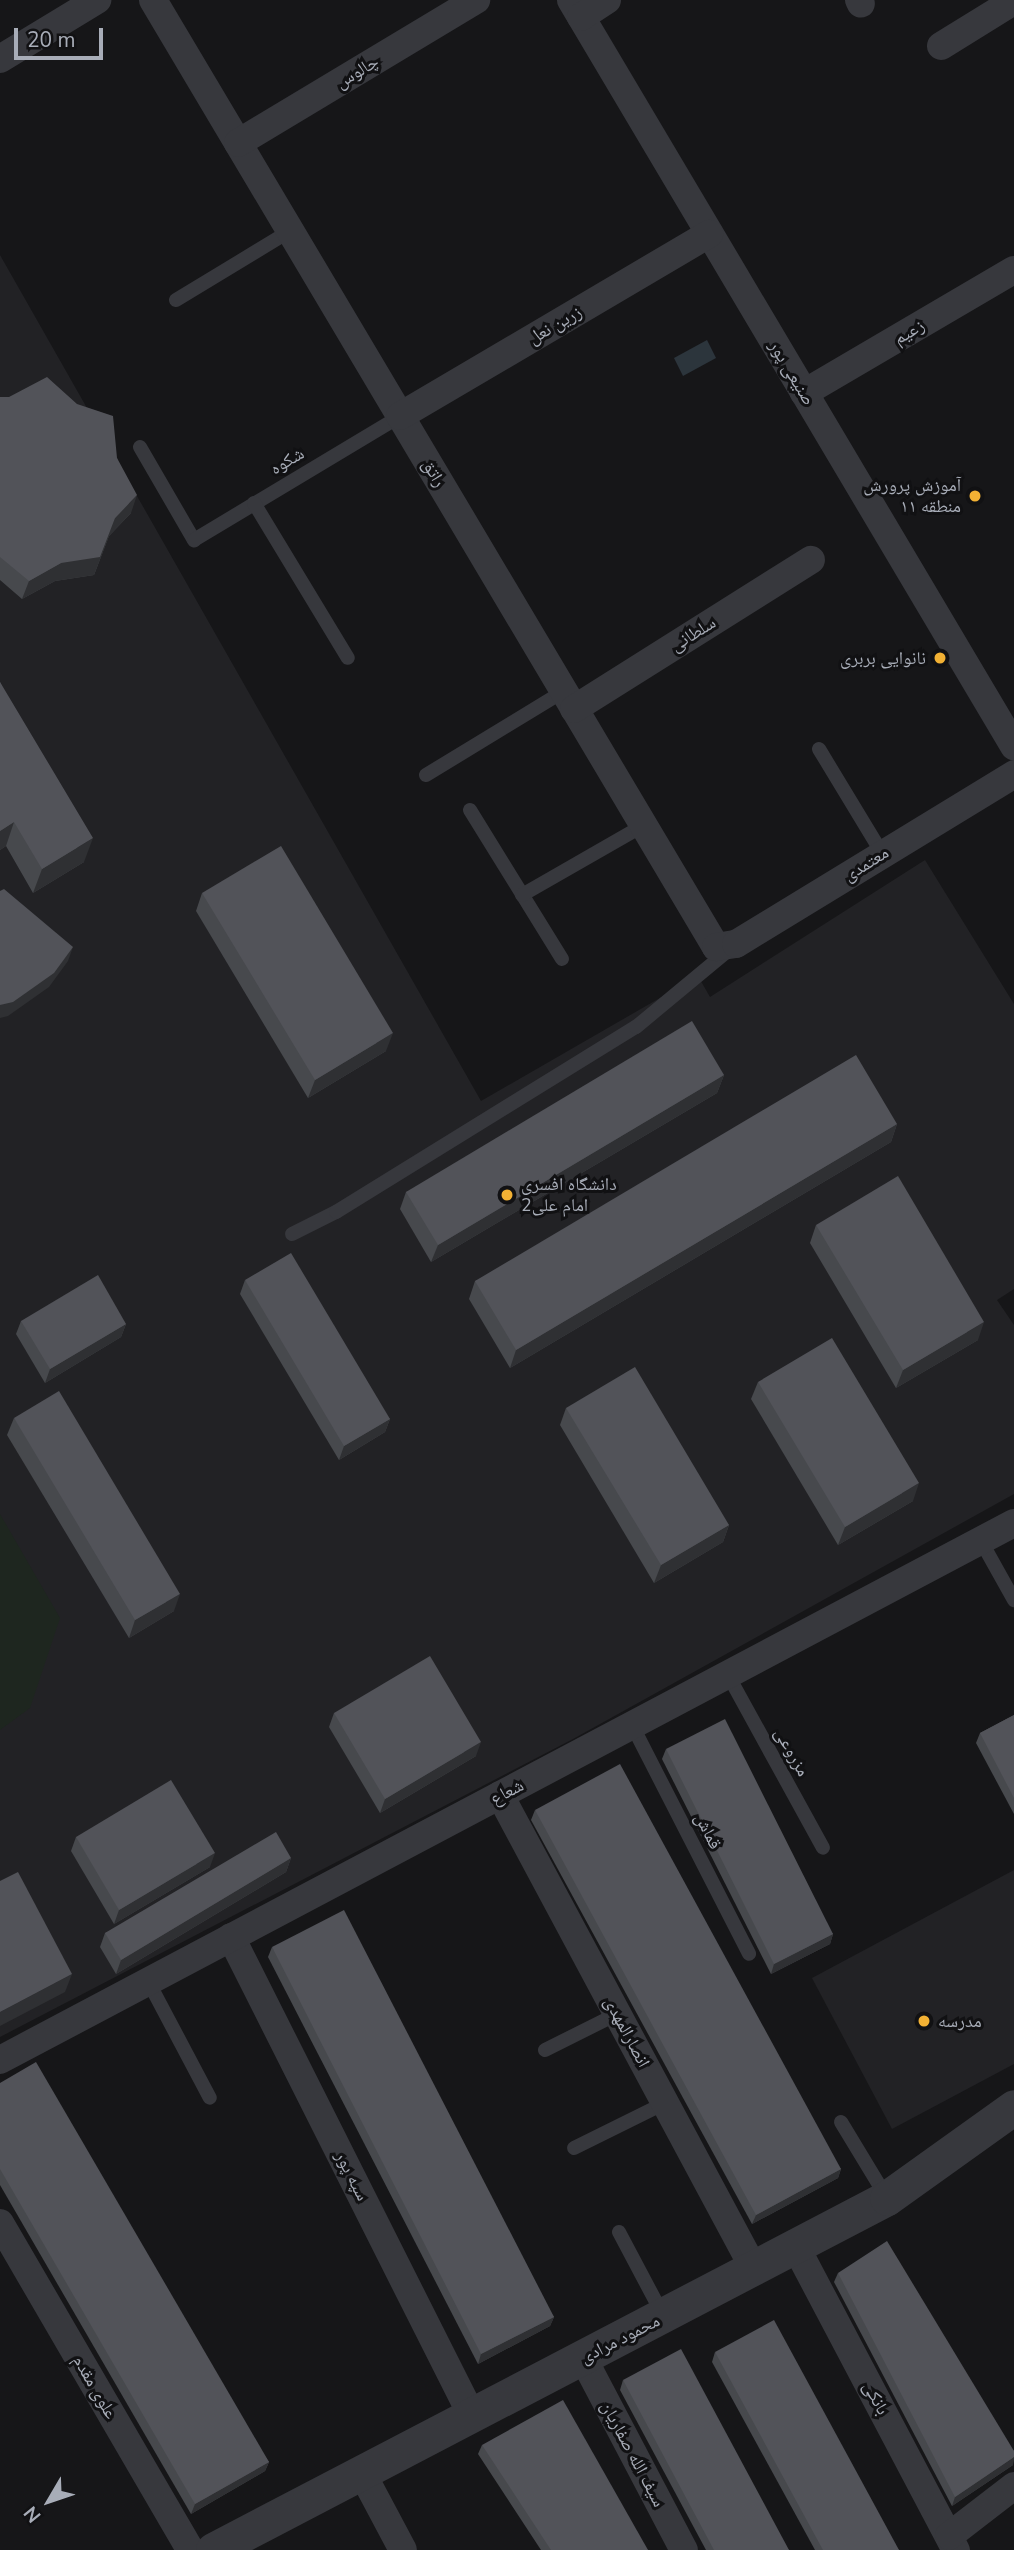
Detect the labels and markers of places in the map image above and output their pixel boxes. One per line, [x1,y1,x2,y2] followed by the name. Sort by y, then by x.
[863,475,961,518] place label: آموزش پرورش منطقه ۱۱
[967,488,983,504] marker: آموزش پرورش منطقه ۱۱
[840,647,926,669] place label: نانوایی بربری
[932,650,948,666] marker: نانوایی بربری
[521,1174,617,1216] place label: دانشگاه افسری امام علی2
[499,1187,515,1203] marker: دانشگاه افسری امام علی2
[938,2010,982,2032] place label: مدرسه
[916,2013,932,2029] marker: مدرسه

